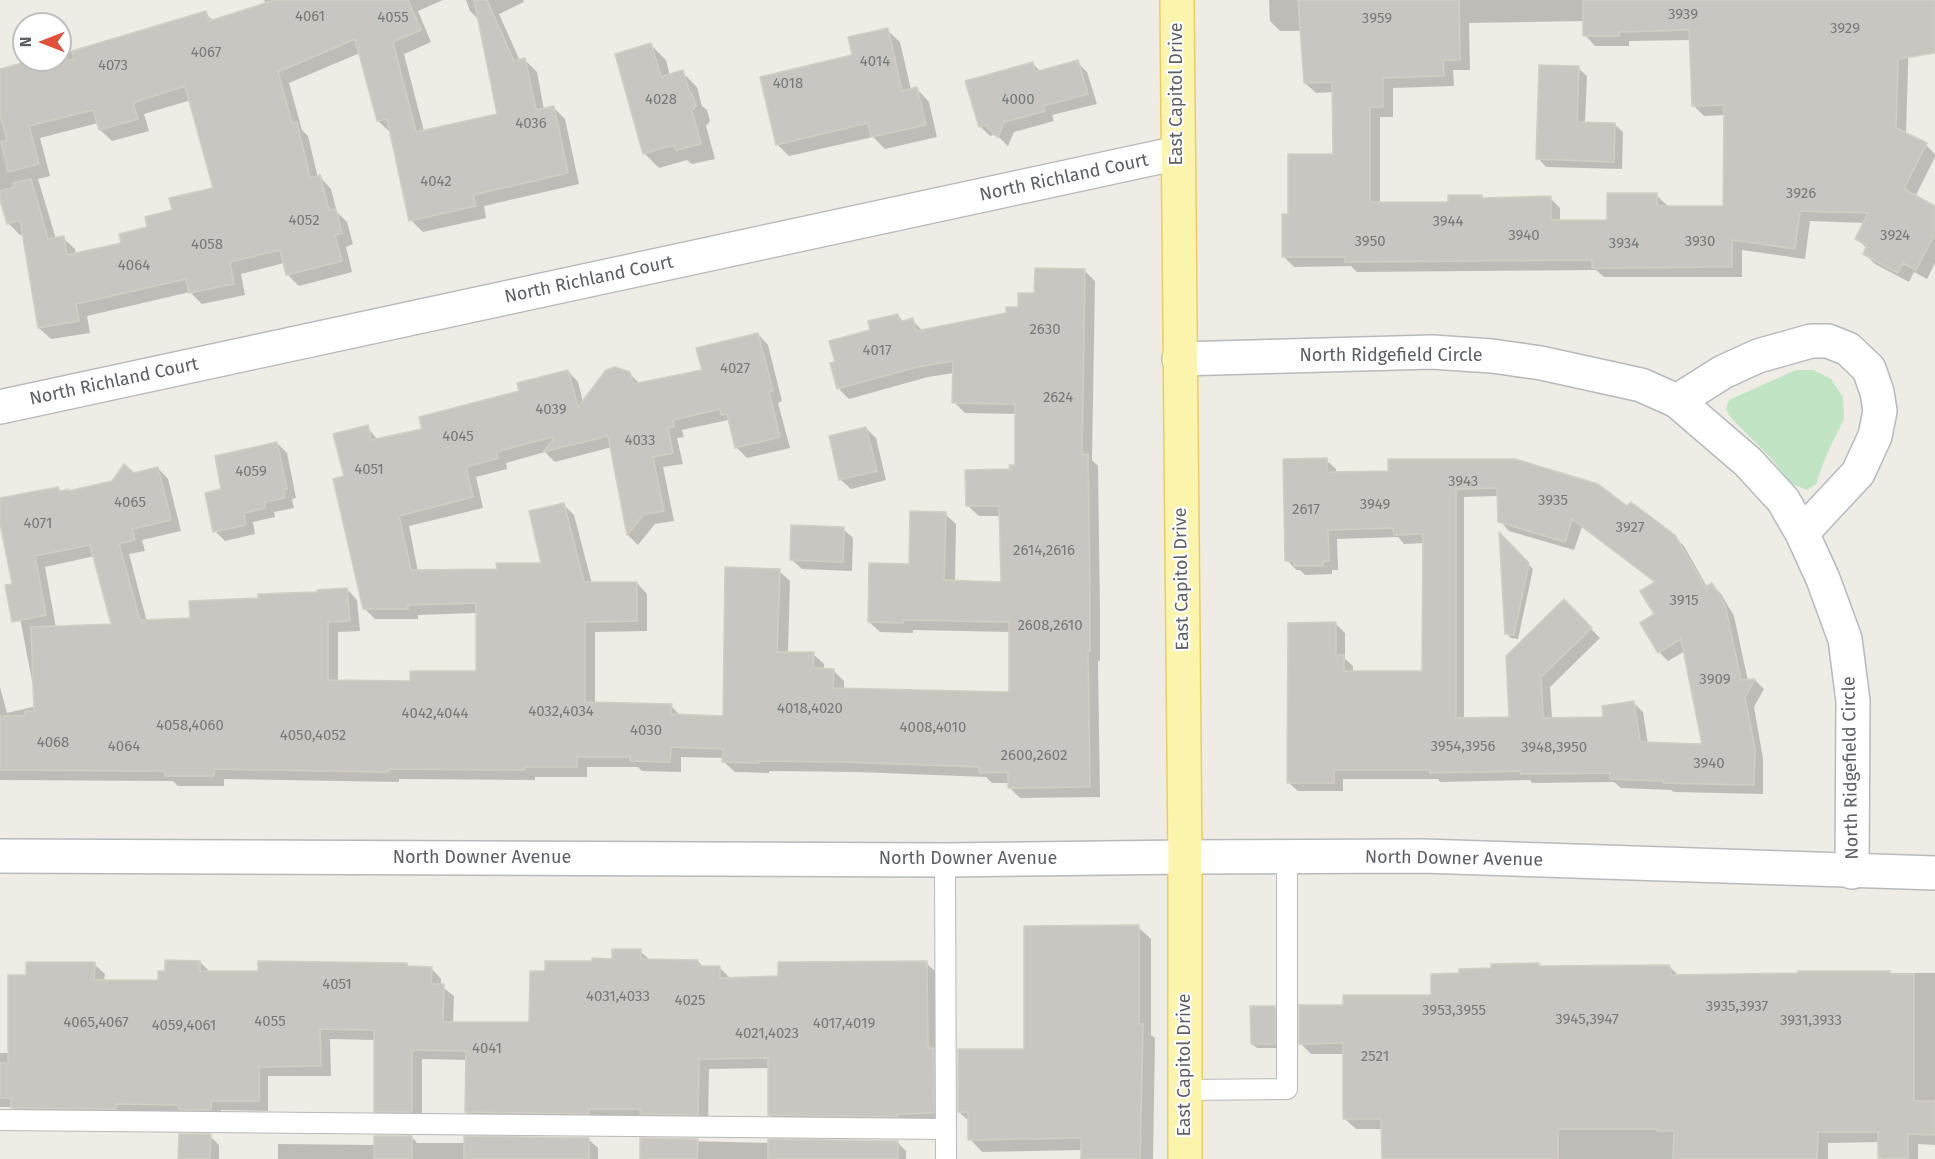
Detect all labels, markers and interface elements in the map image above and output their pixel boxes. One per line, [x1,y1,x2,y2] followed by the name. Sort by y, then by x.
[1668,6,1698,24] house number: 3939
[295,8,325,26] house number: 4061
[377,9,409,27] house number: 4055
[1362,10,1392,28] house number: 3959
[12,12,72,72] north arrow
[1830,20,1860,38] house number: 3929
[1166,22,1188,166] street label: East Capitol Drive
[16,37,35,47] text: N
[191,44,221,62] house number: 4067
[860,53,890,71] house number: 4014
[98,57,128,75] house number: 4073
[773,75,803,93] house number: 4018
[645,91,677,109] house number: 4028
[1001,91,1035,109] house number: 4000
[515,115,547,133] house number: 4036
[978,150,1150,206] street label: North Richland Court
[420,173,452,191] house number: 4042
[1786,185,1816,203] house number: 3926
[288,212,320,230] house number: 4052
[1433,213,1463,231] house number: 3944
[1508,227,1540,245] house number: 3940
[1880,227,1910,245] house number: 3924
[1354,233,1386,251] house number: 3950
[1685,233,1715,251] house number: 3930
[1609,235,1639,253] house number: 3934
[191,236,223,254] house number: 4058
[503,252,675,308] street label: North Richland Court
[118,257,150,275] house number: 4064
[1029,321,1061,339] house number: 2630
[862,342,892,360] house number: 4017
[1299,345,1483,367] street label: North Ridgefield Circle
[28,354,200,410] street label: North Richland Court
[720,360,750,378] house number: 4027
[1043,389,1073,407] house number: 2624
[535,401,567,419] house number: 4039
[442,428,474,446] house number: 4045
[624,432,656,450] house number: 4033
[354,461,384,479] house number: 4051
[235,463,267,481] house number: 4059
[1448,473,1478,491] house number: 3943
[1538,492,1568,510] house number: 3935
[114,494,146,512] house number: 4065
[1360,496,1390,514] house number: 3949
[1292,501,1320,519] house number: 2617
[1170,507,1194,651] street label: East Capitol Drive
[24,515,52,533] house number: 4071
[1616,519,1644,537] house number: 3927
[1013,542,1075,560] house number: 2614,2616
[1670,592,1698,610] house number: 3915
[1017,617,1083,635] house number: 2608,2610
[1699,671,1731,689] house number: 3909
[1839,676,1863,860] street label: North Ridgefield Circle
[777,700,843,718] house number: 4018,4020
[528,703,594,721] house number: 4032,4034
[402,705,468,723] house number: 4042,4044
[156,717,224,735] house number: 4058,4060
[900,719,966,737] house number: 4008,4010
[630,722,662,740] house number: 4030
[280,727,346,745] house number: 4050,4052
[37,734,69,752] house number: 4068
[108,738,140,756] house number: 4064
[1430,738,1496,756] house number: 3954,3956
[1521,739,1587,757] house number: 3948,3950
[1001,747,1067,765] house number: 2600,2602
[1693,755,1725,773] house number: 3940
[393,847,571,869] street label: North Downer Avenue
[1365,847,1543,871] street label: North Downer Avenue
[879,848,1057,870] street label: North Downer Avenue
[322,976,352,994] house number: 4051
[586,988,650,1006] house number: 4031,4033
[674,992,706,1010] house number: 4025
[1174,993,1196,1137] street label: East Capitol Drive
[1706,998,1768,1016] house number: 3935,3937
[1422,1002,1486,1020] house number: 3953,3955
[1555,1011,1619,1029] house number: 3945,3947
[1780,1012,1842,1030] house number: 3931,3933
[254,1013,286,1031] house number: 4055
[63,1014,129,1032] house number: 4065,4067
[813,1015,875,1033] house number: 4017,4019
[152,1017,216,1035] house number: 4059,4061
[735,1025,799,1043] house number: 4021,4023
[472,1040,502,1058] house number: 4041
[1361,1048,1389,1066] house number: 2521

